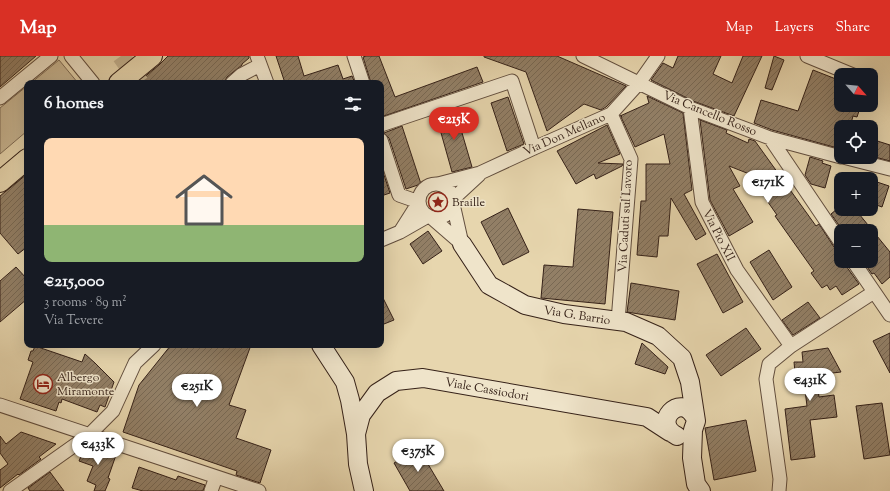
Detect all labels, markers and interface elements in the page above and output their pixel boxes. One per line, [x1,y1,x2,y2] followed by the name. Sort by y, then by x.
[20,15,57,42] text: Map
[726,18,753,38] text: Map
[775,18,813,38] text: Layers
[835,18,870,38] text: Share
[834,68,878,112] north arrow
[834,68,878,268] map controls
[660,87,760,141] street label: Via Cancello Rosso
[44,92,104,116] text: 6 homes
[342,93,364,115] icon: filters
[426,107,482,141] pin: €215K
[520,109,609,161] street label: Via Don Mellano
[438,111,470,129] text: €215K
[834,120,878,164] button: locate
[614,159,638,273] street label: Via Caduti sul Lavoro
[168,164,240,236] icon: home
[740,170,796,204] pin: €171K
[834,172,878,216] button: +
[752,174,784,192] text: €171K
[427,191,449,213] place icon: Braille
[452,194,486,212] place label: Braille
[697,206,739,265] street label: Via Pio XII
[834,224,878,268] button: −
[44,270,105,294] text: €215,000
[44,294,127,312] text: 3 rooms · 89 m²
[542,302,612,330] street label: Via G. Barrio
[44,312,103,330] text: Via Tevere
[782,368,838,402] pin: €431K
[57,369,115,401] place label: Albergo Miramonte
[793,372,827,390] text: €431K
[32,373,54,395] hotel icon: Albergo Miramonte
[169,374,225,408] pin: €251K
[444,374,531,406] street label: Viale Cassiodori
[181,378,213,396] text: €251K
[70,432,126,466] pin: €433K
[81,436,115,454] text: €433K
[390,439,446,473] pin: €375K
[401,443,435,461] text: €375K

